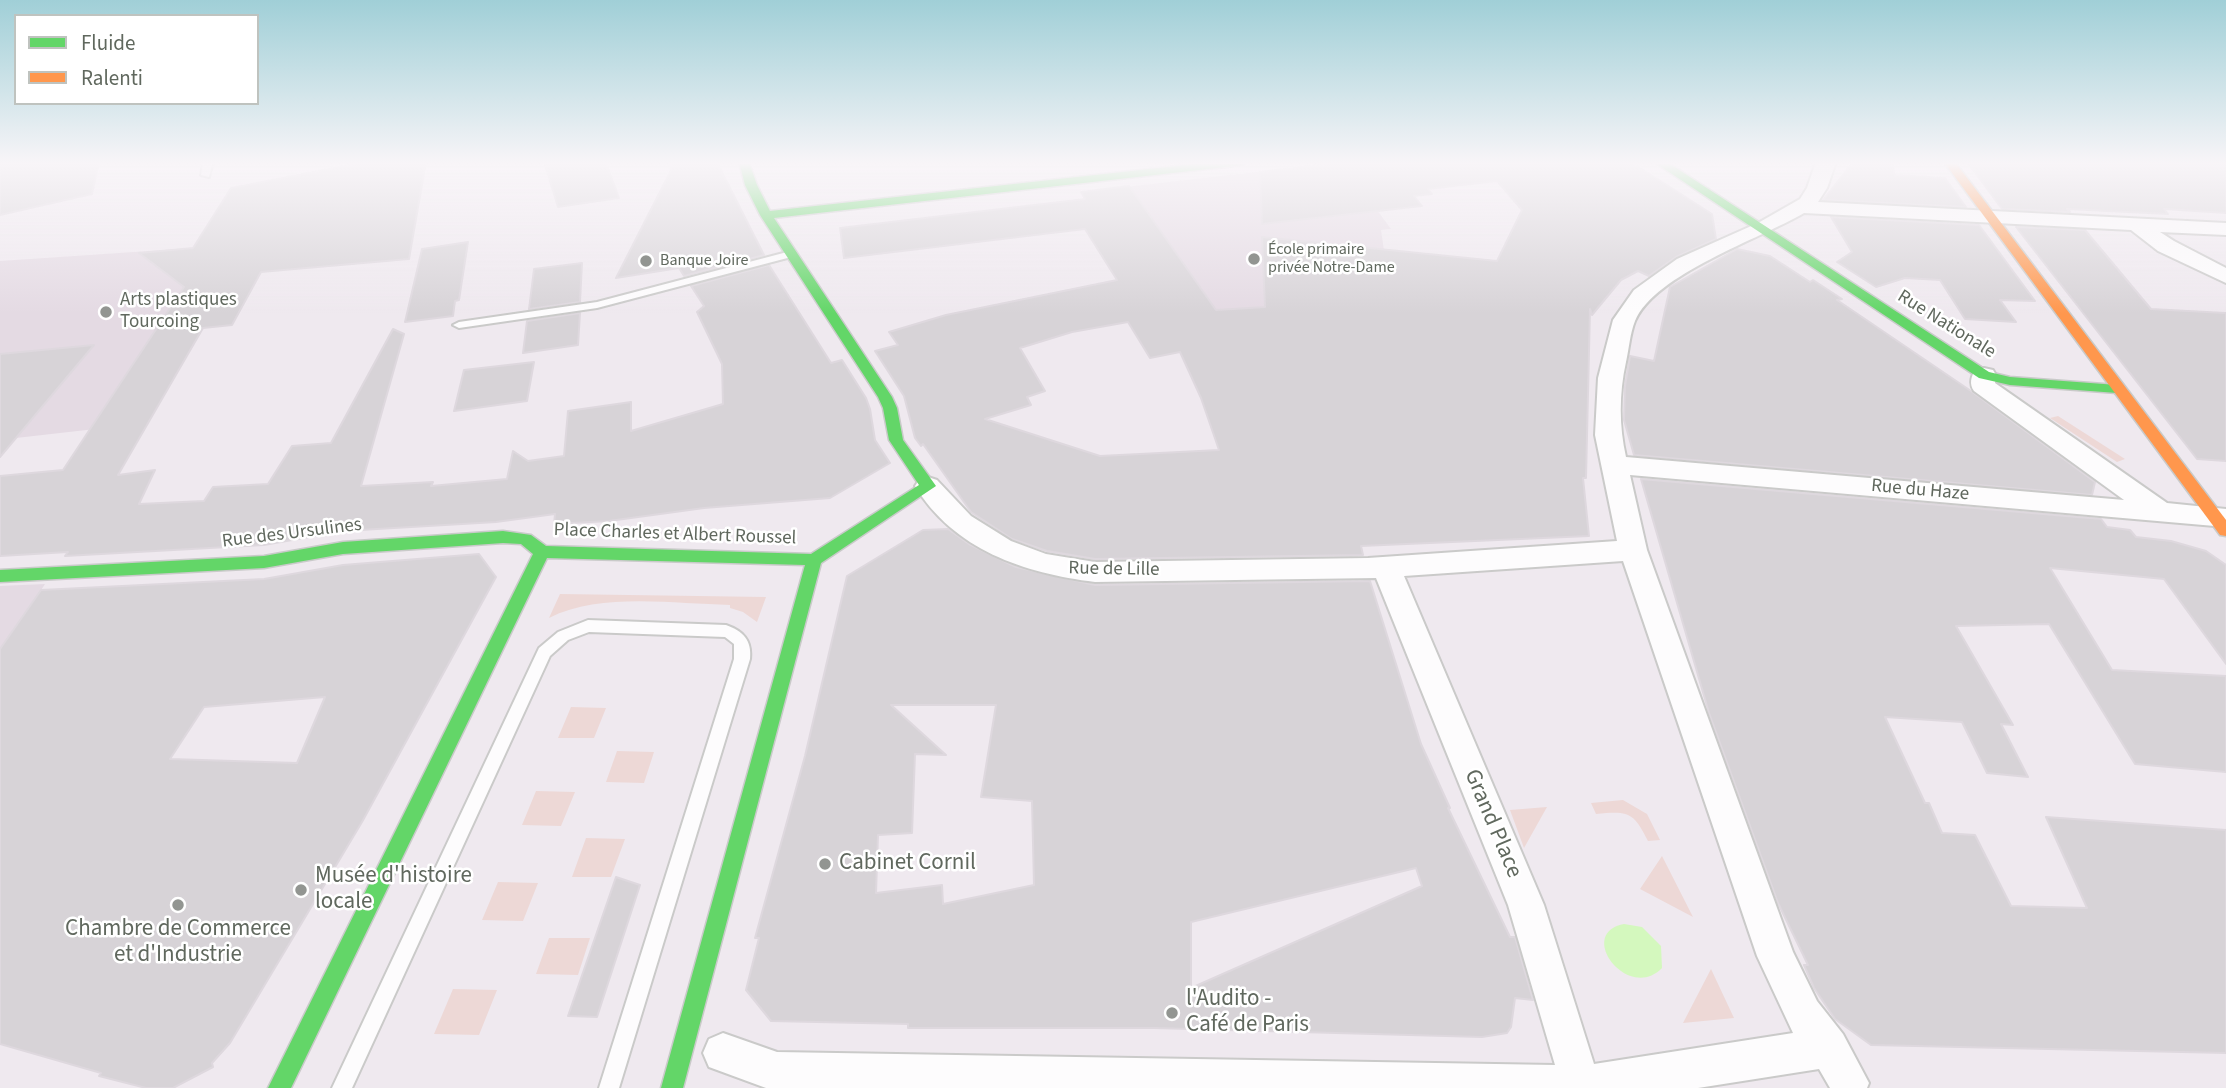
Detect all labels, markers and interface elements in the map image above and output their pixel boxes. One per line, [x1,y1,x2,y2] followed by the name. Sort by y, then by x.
[14,14,259,105] legend
[81,28,135,58] text: Fluide
[81,63,143,93] text: Ralenti
[1268,240,1395,278] place label: École primaire privée Notre-Dame
[660,251,749,271] place label: Banque Joire
[1246,251,1262,267] marker: École primaire privée Notre-Dame
[638,253,654,269] marker: Banque Joire
[1893,286,1999,364] street label: Rue Nationale
[120,290,237,334] place label: Arts plastiques Tourcoing
[98,304,114,320] marker: Arts plastiques Tourcoing
[1870,475,1970,507] street label: Rue du Haze
[221,514,363,554] street label: Rue des Ursulines
[553,519,797,551] street label: Place Charles et Albert Roussel
[1068,558,1160,582] street label: Rue de Lille
[1457,766,1527,882] street label: Grand Place
[839,850,976,878] place label: Cabinet Cornil
[817,856,833,872] marker: Cabinet Cornil
[315,863,472,917] place label: Musée d'histoire locale
[293,882,309,898] marker: Musée d'histoire locale
[170,897,186,913] marker: Chambre de Commerce et d'Industrie
[65,916,291,970] place label: Chambre de Commerce et d'Industrie
[1186,986,1309,1040] place label: l'Audito - Café de Paris
[1164,1005,1180,1021] marker: l'Audito - Café de Paris

